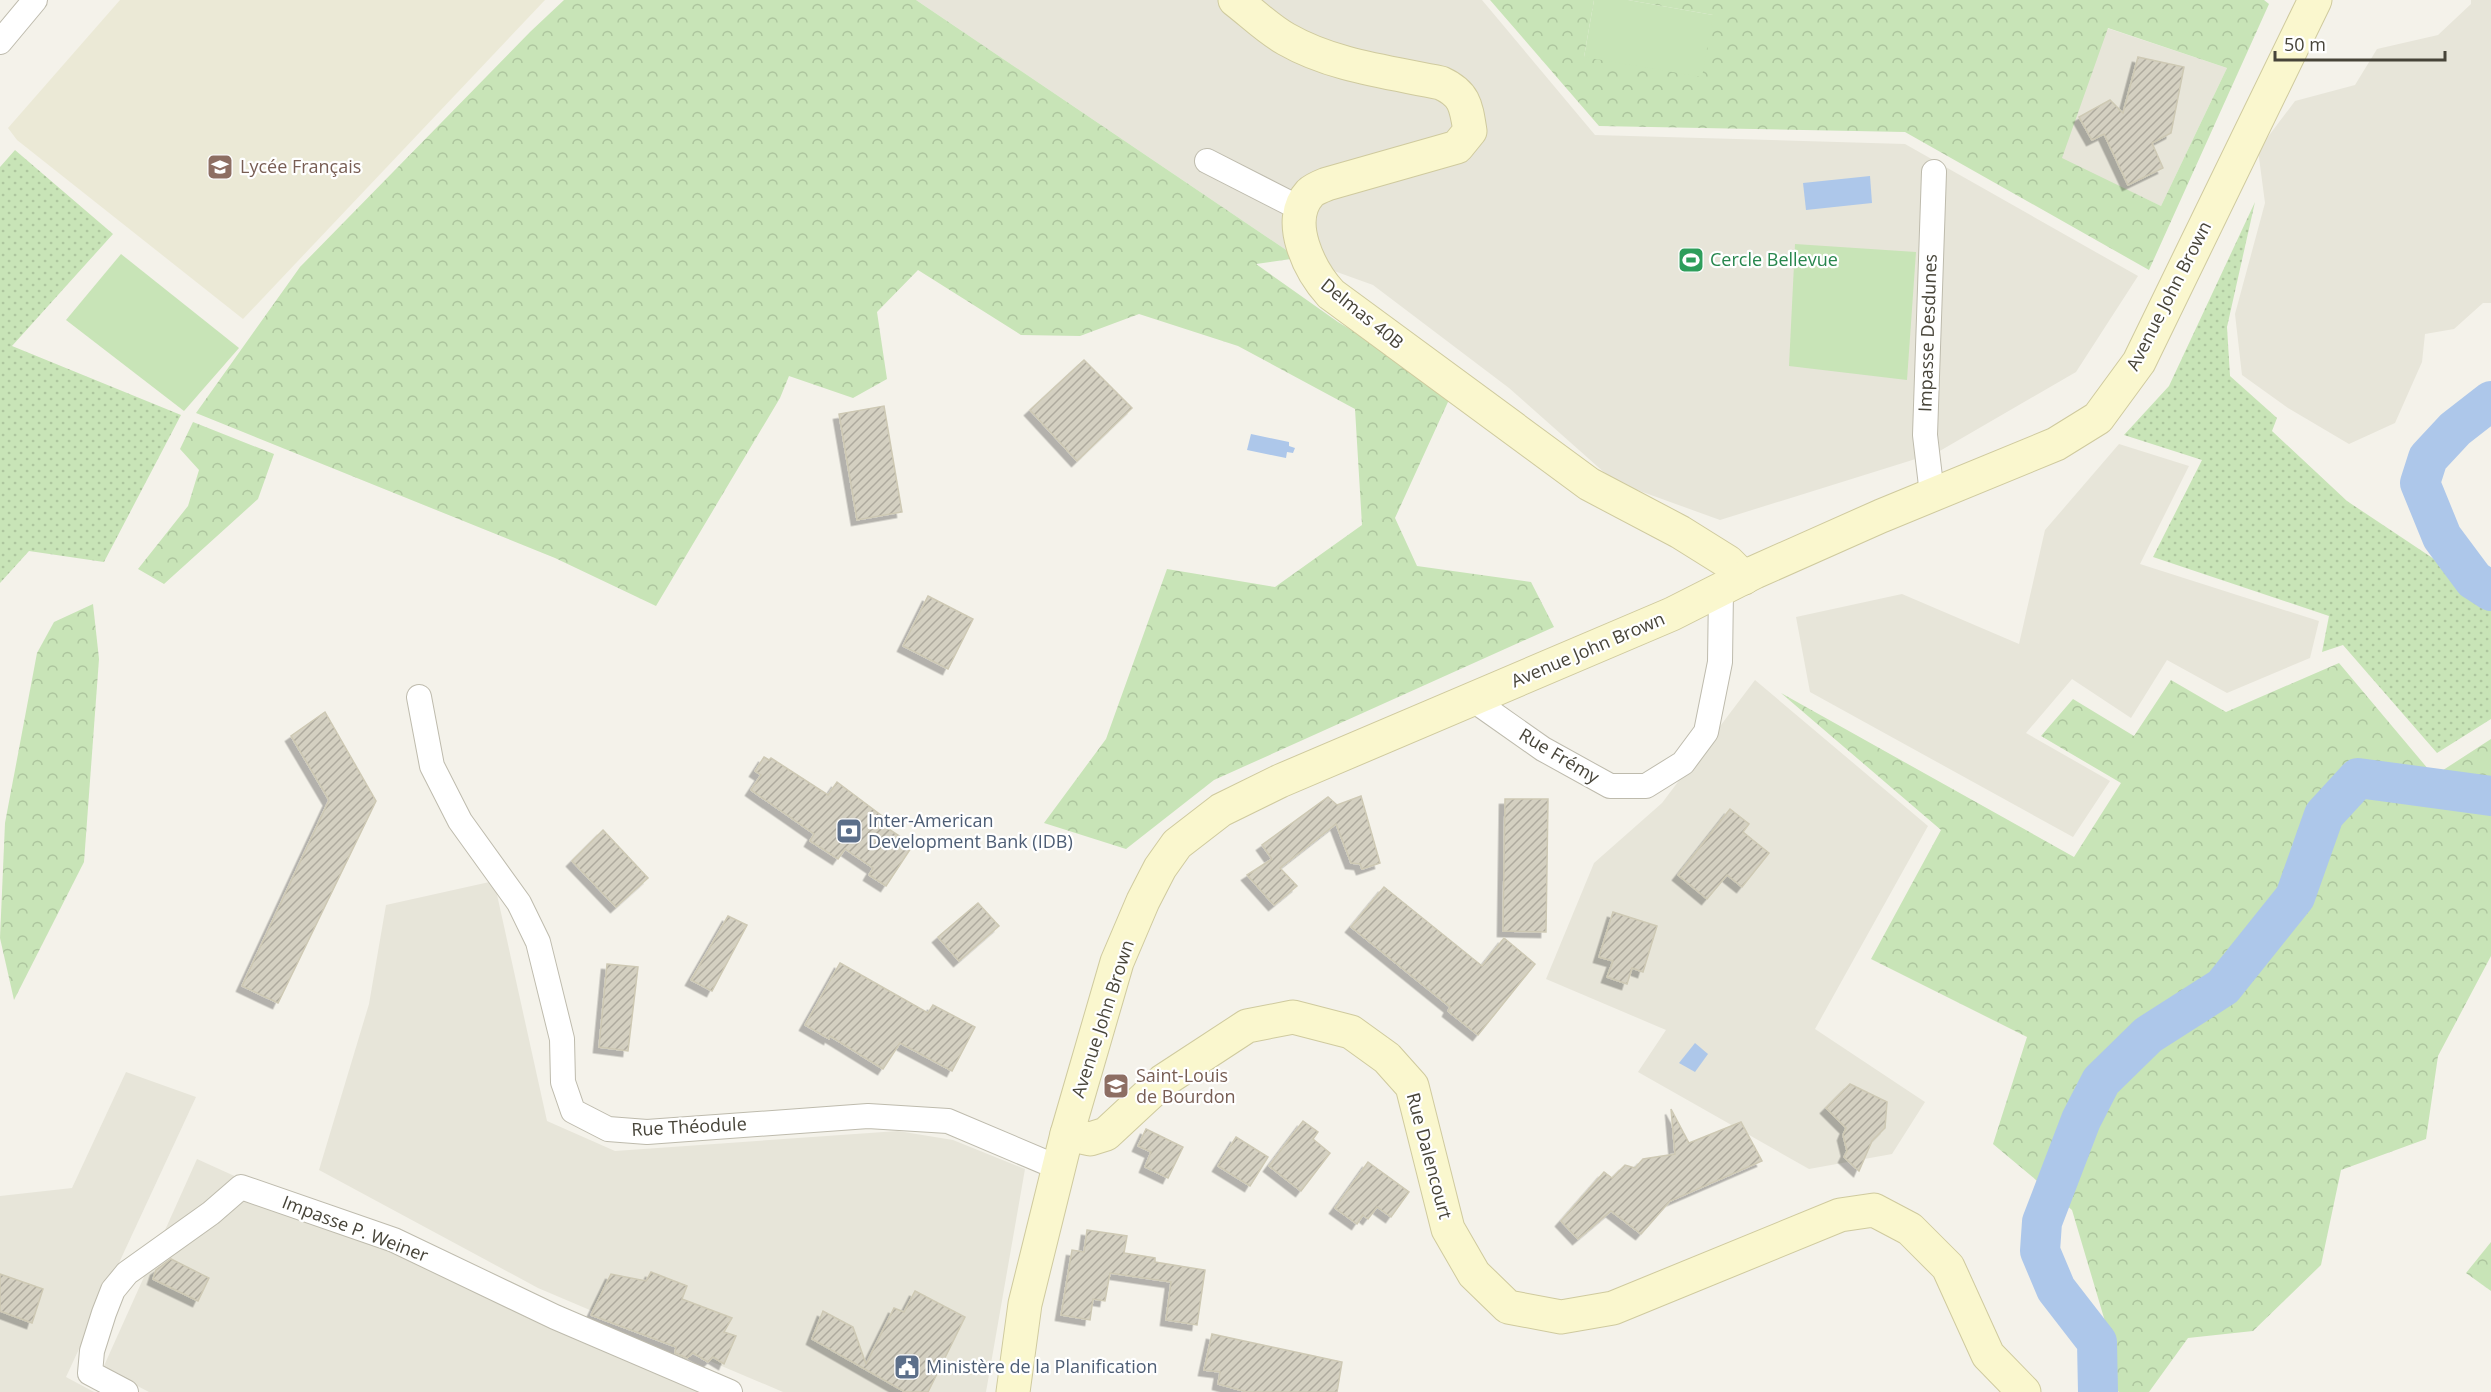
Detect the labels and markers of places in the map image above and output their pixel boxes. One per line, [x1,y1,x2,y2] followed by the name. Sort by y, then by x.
[205,152,235,182] school or university icon: Lycée Français
[240,154,361,178] place label: Lycée Français
[1676,245,1706,275] sports icon: Cercle Bellevue
[1710,247,1838,271] place label: Cercle Bellevue
[868,808,1073,853] place label: Inter-American Development Bank (IDB)
[834,816,864,846] bank icon: Inter-American Development Bank (IDB)
[1136,1063,1236,1108] place label: Saint-Louis de Bourdon
[1101,1071,1131,1101] school or university icon: Saint-Louis de Bourdon
[892,1352,922,1382] public building icon: Ministère de la Planification
[926,1354,1158,1378] place label: Ministère de la Planification

